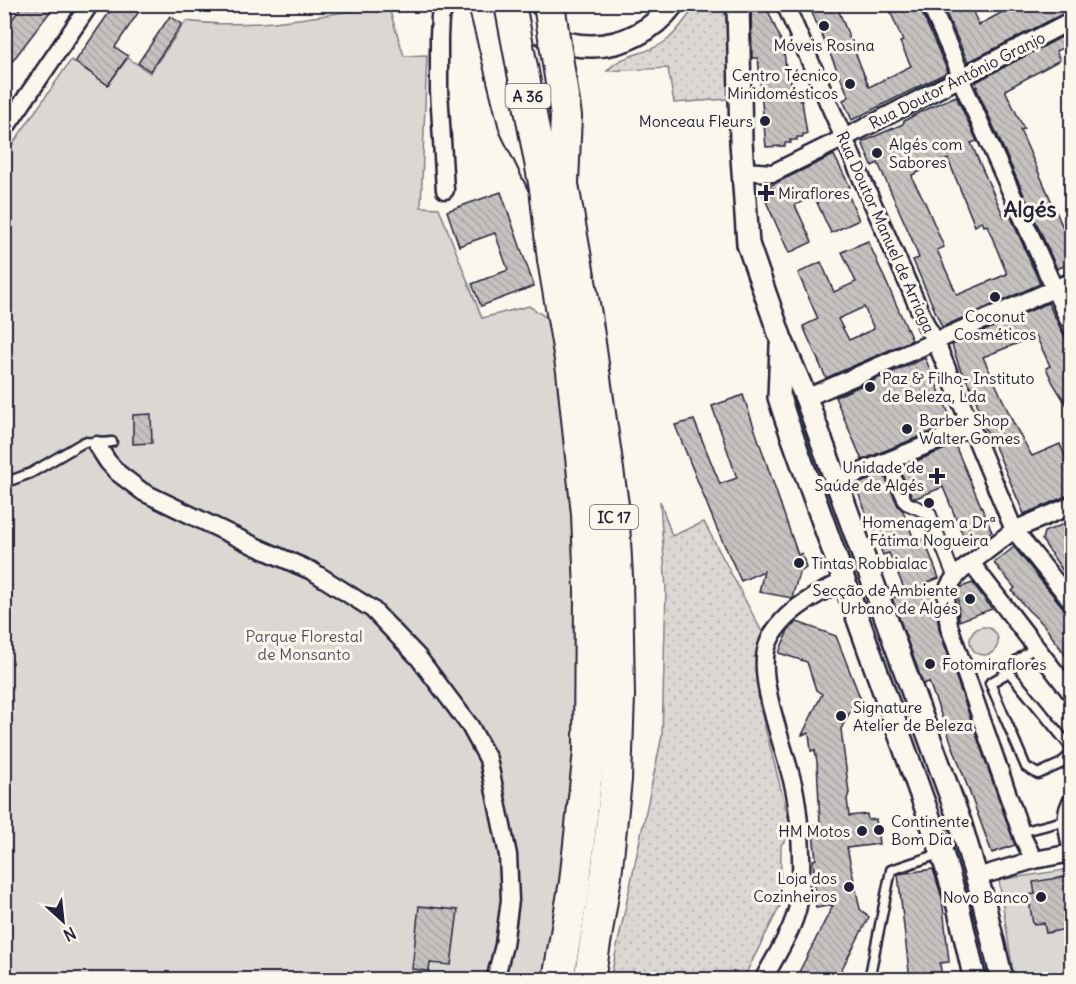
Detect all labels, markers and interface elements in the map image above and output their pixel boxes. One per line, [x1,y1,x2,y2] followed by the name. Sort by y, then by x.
[817,19,831,33] marker: Móveis Rosina
[866,27,1048,133] street label: Rua Doutor António Granjo
[773,35,875,55] place label: Móveis Rosina
[727,65,838,103] place label: Centro Técnico Minidomésticos
[843,77,857,91] marker: Centro Técnico Minidomésticos
[506,84,550,108] road number: A 36
[639,111,753,131] place label: Monceau Fleurs
[758,114,772,128] marker: Monceau Fleurs
[832,128,940,336] street label: Rua Doutor Manuel de Arriaga
[889,134,963,172] place label: Algés com Sabores
[870,146,884,160] marker: Algés com Sabores
[778,183,850,203] place label: Miraflores
[759,186,773,200] marker: Miraflores
[1003,195,1057,223] district label: Algés
[988,290,1002,304] marker: Coconut Cosméticos
[954,306,1036,344] place label: Coconut Cosméticos
[882,368,1034,406] place label: Paz & Filho- Instituto de Beleza, Lda
[863,380,877,394] marker: Paz & Filho- Instituto de Beleza, Lda
[919,410,1020,448] place label: Barber Shop Walter Gomes
[900,422,914,436] marker: Barber Shop Walter Gomes
[815,457,924,495] place label: Unidade de Saúde de Algés
[928,467,946,485] marker: Unidade de Saúde de Algés
[922,496,936,510] marker: Homenagem a Drª Fátima Nogueira
[590,505,638,529] road number: IC 17
[862,512,996,550] place label: Homenagem a Drª Fátima Nogueira
[811,553,928,573] place label: Tintas Robbialac
[792,556,806,570] marker: Tintas Robbialac
[813,580,958,618] place label: Secção de Ambiente Urbano de Algés
[963,592,977,606] marker: Secção de Ambiente Urbano de Algés
[246,626,362,664] park label: Parque Florestal de Monsanto
[942,654,1046,674] place label: Fotomiraflores
[923,657,937,671] marker: Fotomiraflores
[853,697,973,735] place label: Signature Atelier de Beleza
[834,709,848,723] marker: Signature Atelier de Beleza
[891,811,969,849] place label: Continente Bom Dia
[778,821,850,841] place label: HM Motos
[872,823,886,837] marker: Continente Bom Dia
[855,824,869,838] marker: HM Motos
[753,868,837,906] place label: Loja dos Cozinheiros
[842,880,856,894] marker: Loja dos Cozinheiros
[943,887,1029,907] place label: Novo Banco
[1034,890,1048,904] marker: Novo Banco
[33,891,93,951] north arrow
[60,923,79,946] text: N

